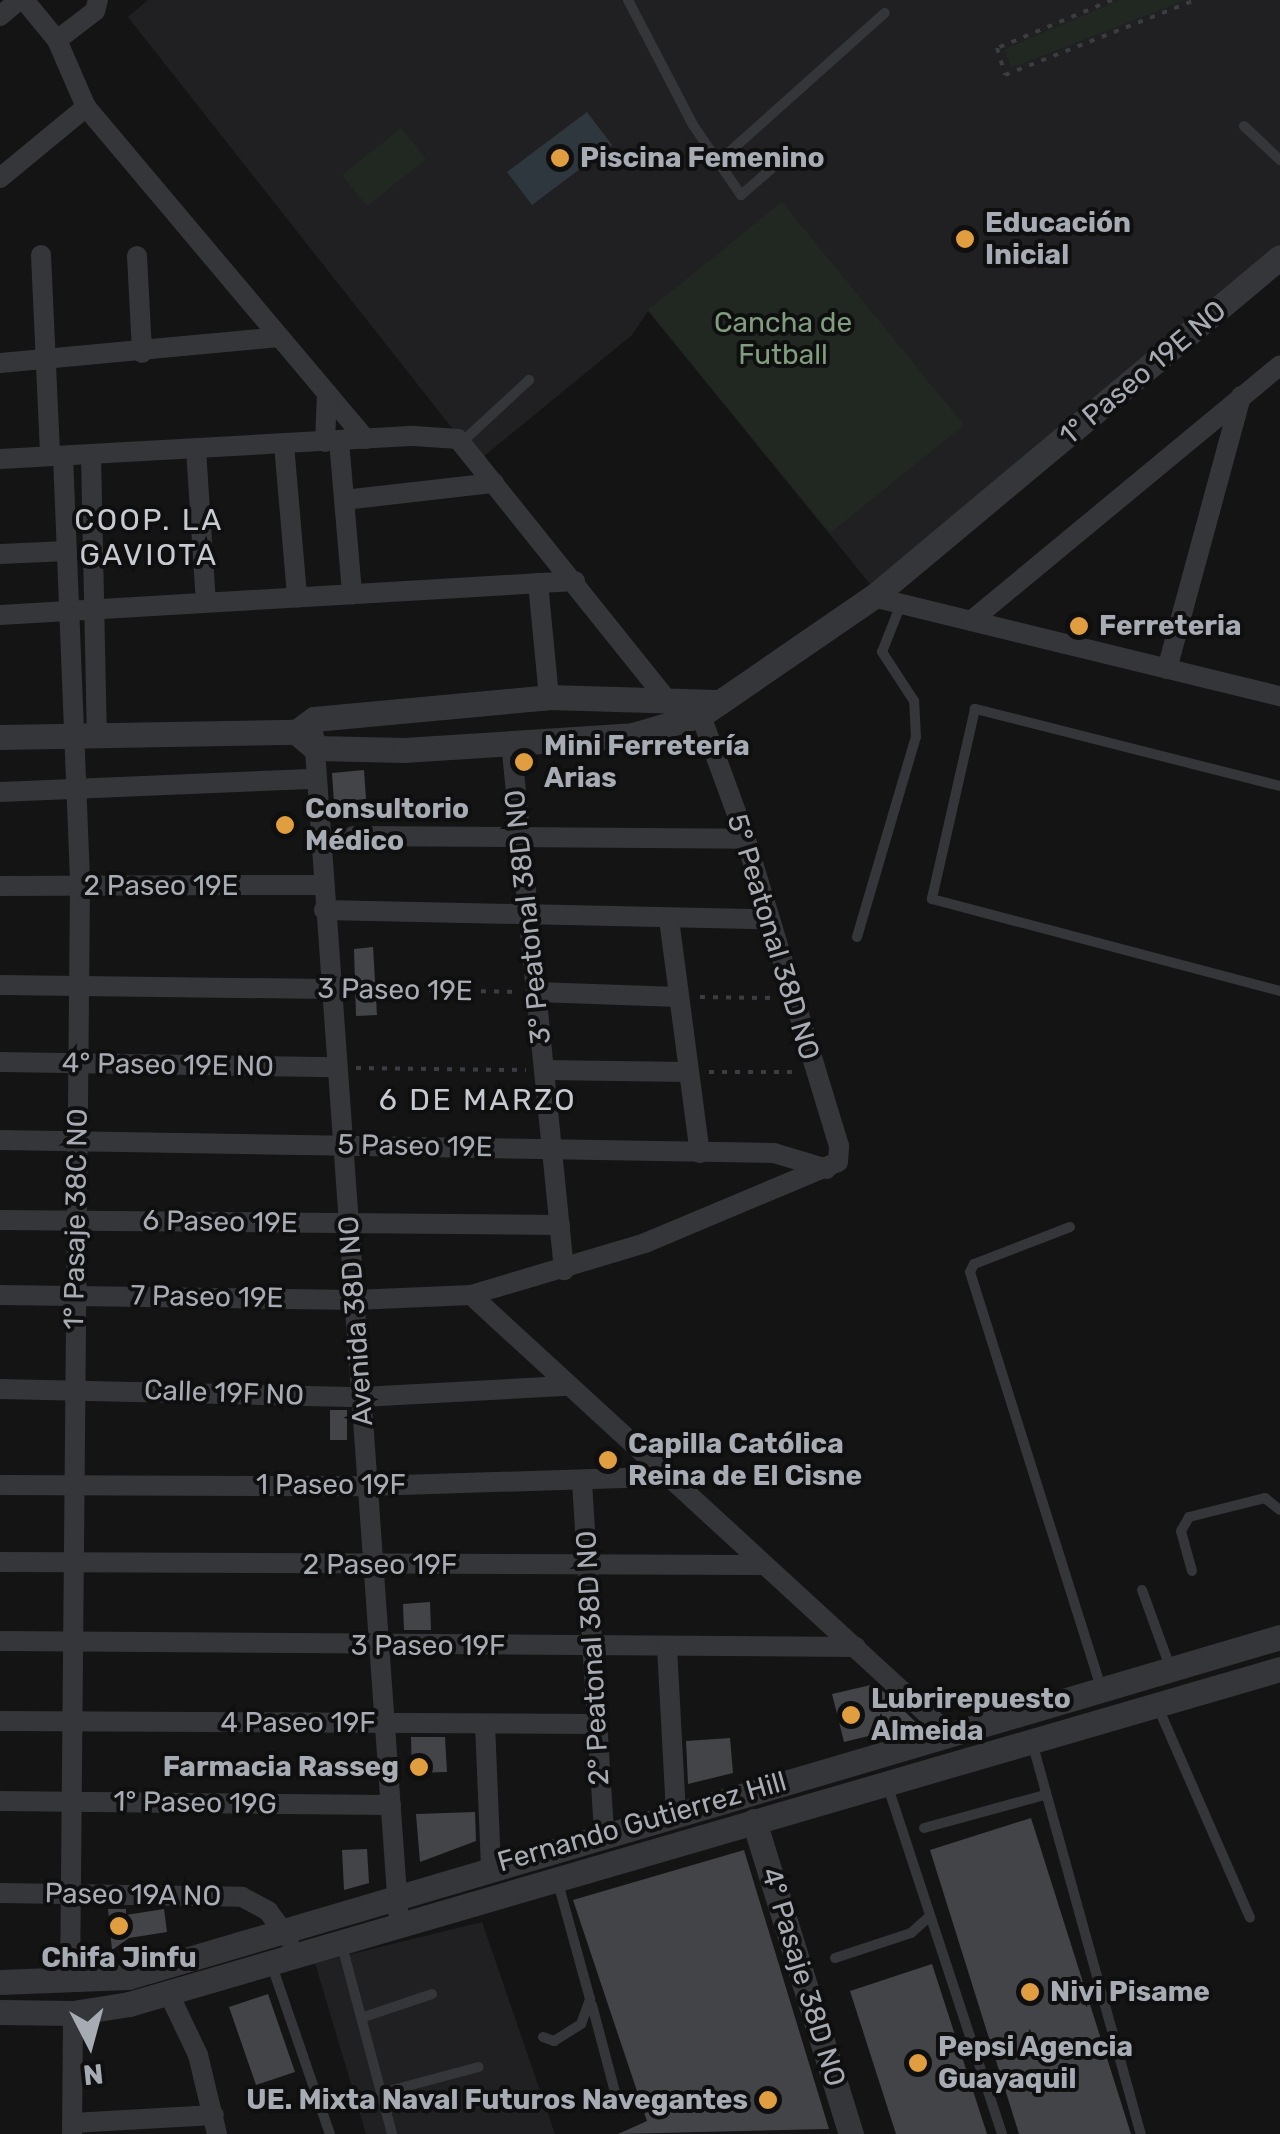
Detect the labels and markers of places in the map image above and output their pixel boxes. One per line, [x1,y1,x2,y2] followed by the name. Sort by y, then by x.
[580,141,825,175] place label: Piscina Femenino
[549,147,571,169] marker: Piscina Femenino
[985,206,1131,272] place label: Educación Inicial
[954,228,976,250] marker: Educación Inicial
[1099,609,1242,643] place label: Ferreteria
[1068,615,1090,637] marker: Ferreteria
[544,729,750,795] place label: Mini Ferretería Arias
[513,751,535,773] marker: Mini Ferretería Arias
[305,792,469,858] place label: Consultorio Médico
[274,814,296,836] marker: Consultorio Médico
[628,1427,862,1493] place label: Capilla Católica Reina de El Cisne
[597,1449,619,1471] marker: Capilla Católica Reina de El Cisne
[871,1682,1071,1748] place label: Lubrirepuesto Almeida
[840,1704,862,1726] marker: Lubrirepuesto Almeida
[163,1750,399,1784] place label: Farmacia Rasseg
[408,1756,430,1778] marker: Farmacia Rasseg
[108,1915,130,1937] marker: Chifa Jinfu
[41,1941,197,1975] place label: Chifa Jinfu
[1050,1975,1210,2009] place label: Nivi Pisame
[1019,1981,1041,2003] marker: Nivi Pisame
[938,2030,1134,2096] place label: Pepsi Agencia Guayaquil
[907,2052,929,2074] marker: Pepsi Agencia Guayaquil
[246,2083,748,2117] place label: UE. Mixta Naval Futuros Navegantes
[757,2089,779,2111] marker: UE. Mixta Naval Futuros Navegantes

